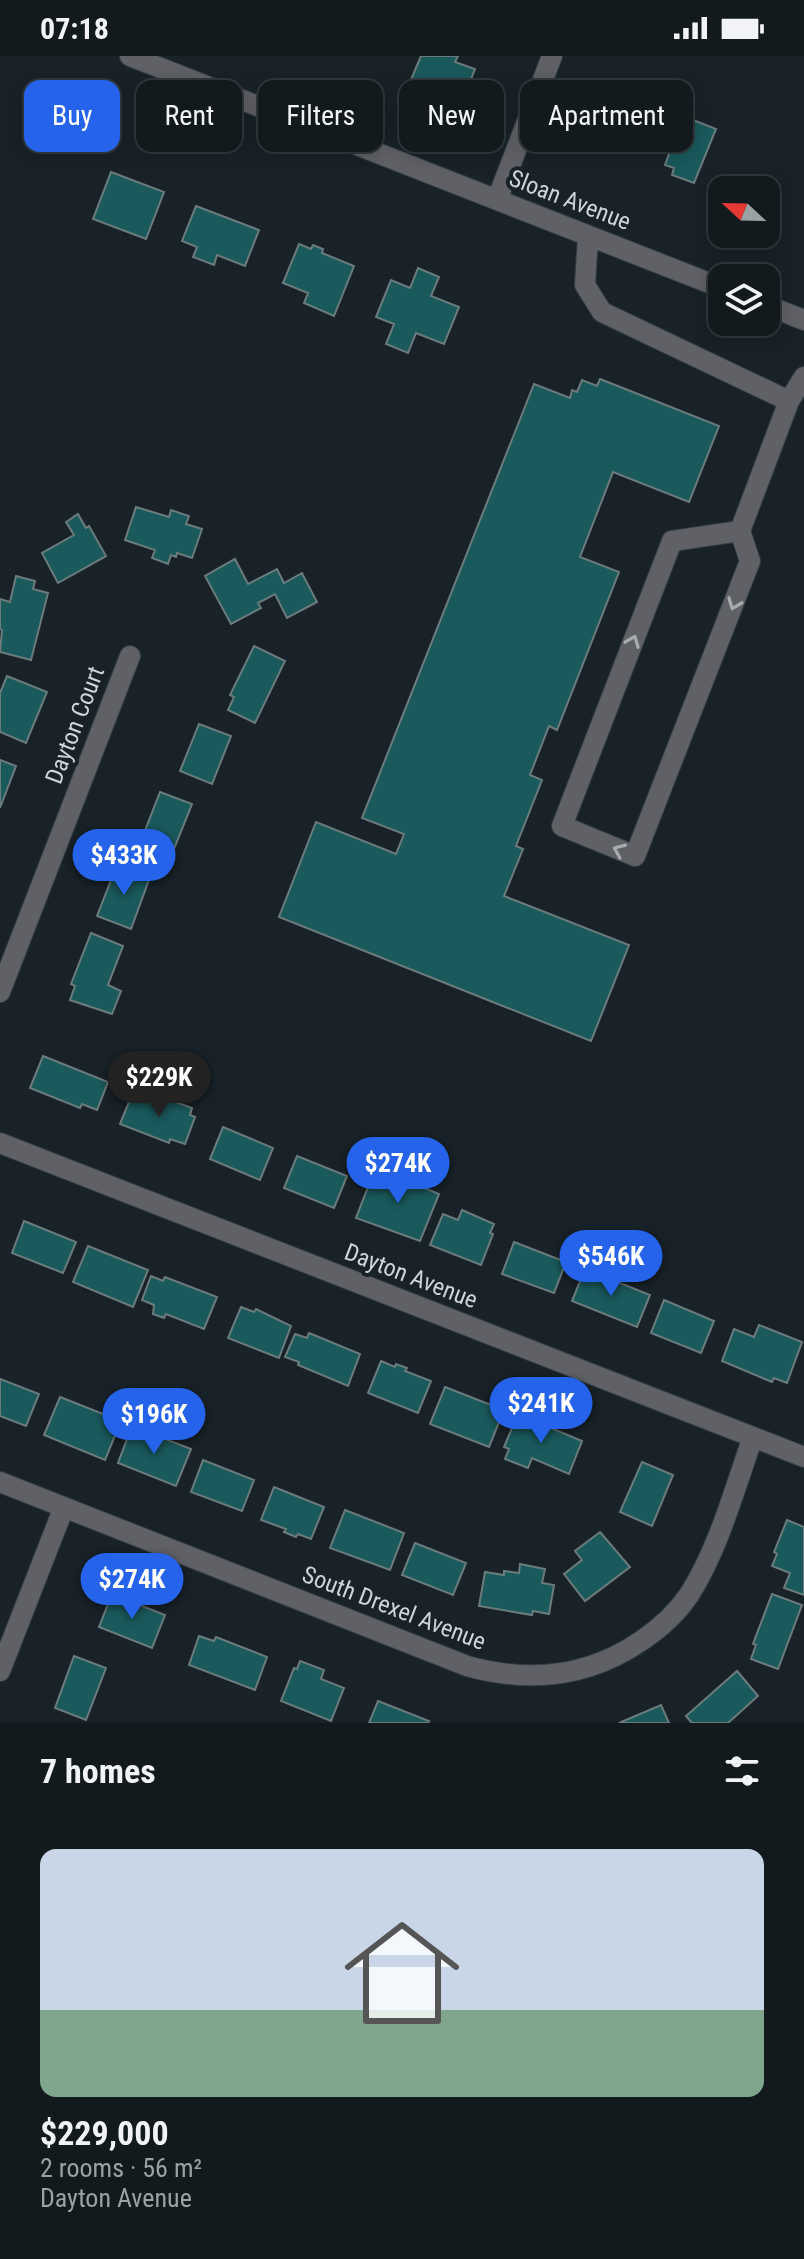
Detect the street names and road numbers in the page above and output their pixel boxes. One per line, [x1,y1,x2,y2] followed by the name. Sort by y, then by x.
[505,164,635,236] street label: Sloan Avenue
[40,662,110,788] street label: Dayton Court
[341,1238,481,1314] street label: Dayton Avenue
[298,1560,490,1656] street label: South Drexel Avenue

